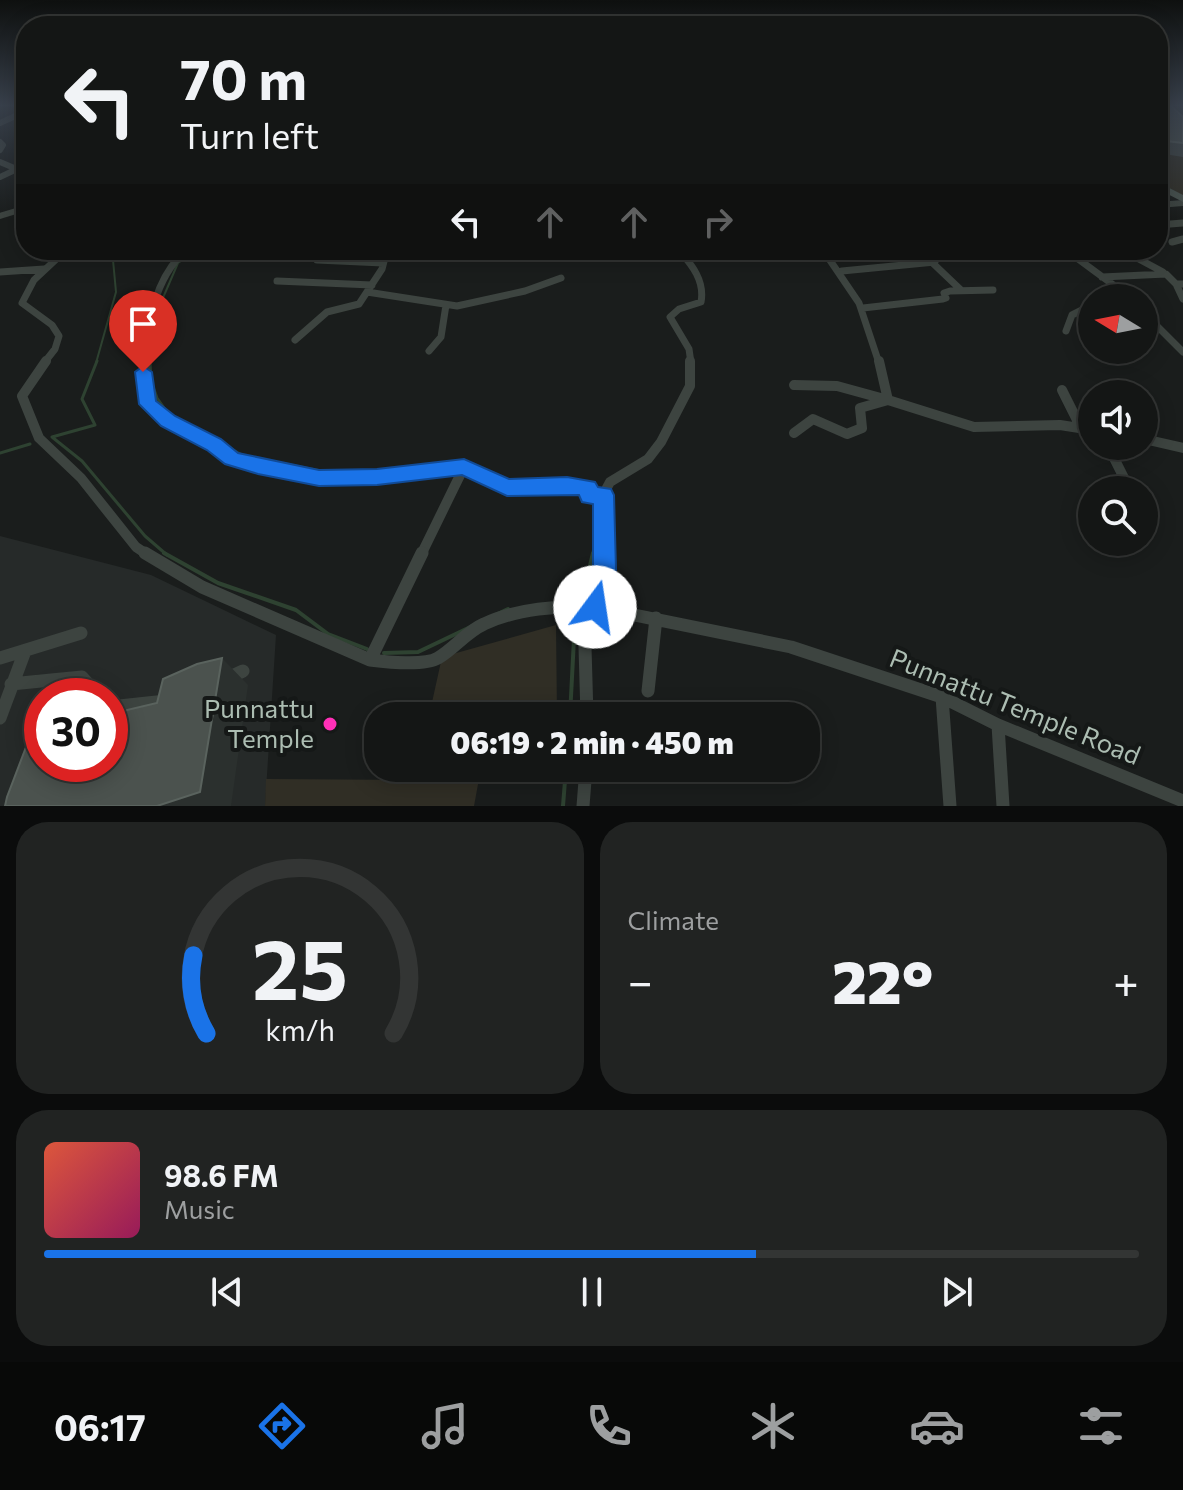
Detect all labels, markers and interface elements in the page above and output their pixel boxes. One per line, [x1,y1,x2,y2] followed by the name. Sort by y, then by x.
[180,43,307,112] text: 70 m
[48,48,152,152] icon: left
[180,112,319,156] text: Turn left
[444,200,488,244] icon: left
[528,200,572,244] icon: ahead
[612,200,656,244] icon: ahead
[696,200,740,244] icon: right
[1078,284,1158,364] north arrow
[1078,284,1158,556] map controls
[109,290,177,372] pin
[121,302,165,346] icon: arrive
[1078,380,1158,460] button: sound
[1078,476,1158,556] button: search
[553,565,637,649] position arrow
[886,641,1145,770] street label: Punnattu Temple Road
[24,678,128,782] speed limit sign: 30
[204,692,314,753] place label: Punnattu Temple
[321,715,339,733] marker: Punnattu Temple
[450,723,734,760] text: 06:19 · 2 min · 450 m
[628,904,719,935] text: Climate
[252,915,348,1017] text: 25
[832,943,933,1016] text: 22°
[628,953,653,1007] text: −
[1113,953,1139,1007] text: +
[265,1012,335,1047] text: km/h
[164,1156,279,1193] text: 98.6 FM
[164,1193,235,1224] text: Music
[205,1270,249,1314] icon: previous
[570,1270,614,1314] icon: pause
[935,1270,979,1314] icon: next
[254,1398,310,1454] icon: directions
[417,1398,473,1454] icon: music
[581,1398,637,1454] icon: phone
[745,1398,801,1454] icon: climate
[909,1398,965,1454] icon: car
[1073,1398,1129,1454] icon: filters
[54,1404,146,1448] text: 06:17

